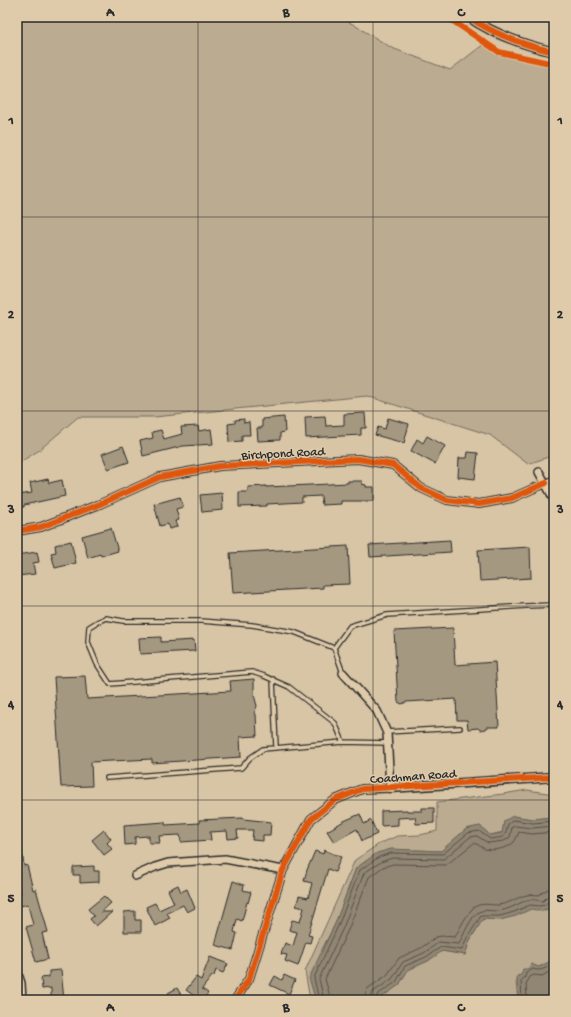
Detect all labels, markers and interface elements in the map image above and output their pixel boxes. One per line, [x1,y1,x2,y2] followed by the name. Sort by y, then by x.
[105,6,115,21] text: A
[282,6,291,21] text: B
[456,6,466,21] text: C
[7,114,14,129] text: 1
[556,114,563,129] text: 1
[8,308,15,323] text: 2
[557,308,564,323] text: 2
[240,445,327,464] street label: Birchpond Road
[7,503,15,518] text: 3
[556,503,564,518] text: 3
[7,698,15,713] text: 4
[556,698,564,713] text: 4
[369,767,458,788] street label: Coachman Road
[8,892,15,907] text: 5
[557,892,564,907] text: 5
[105,1001,115,1016] text: A
[282,1001,291,1016] text: B
[456,1001,466,1016] text: C

